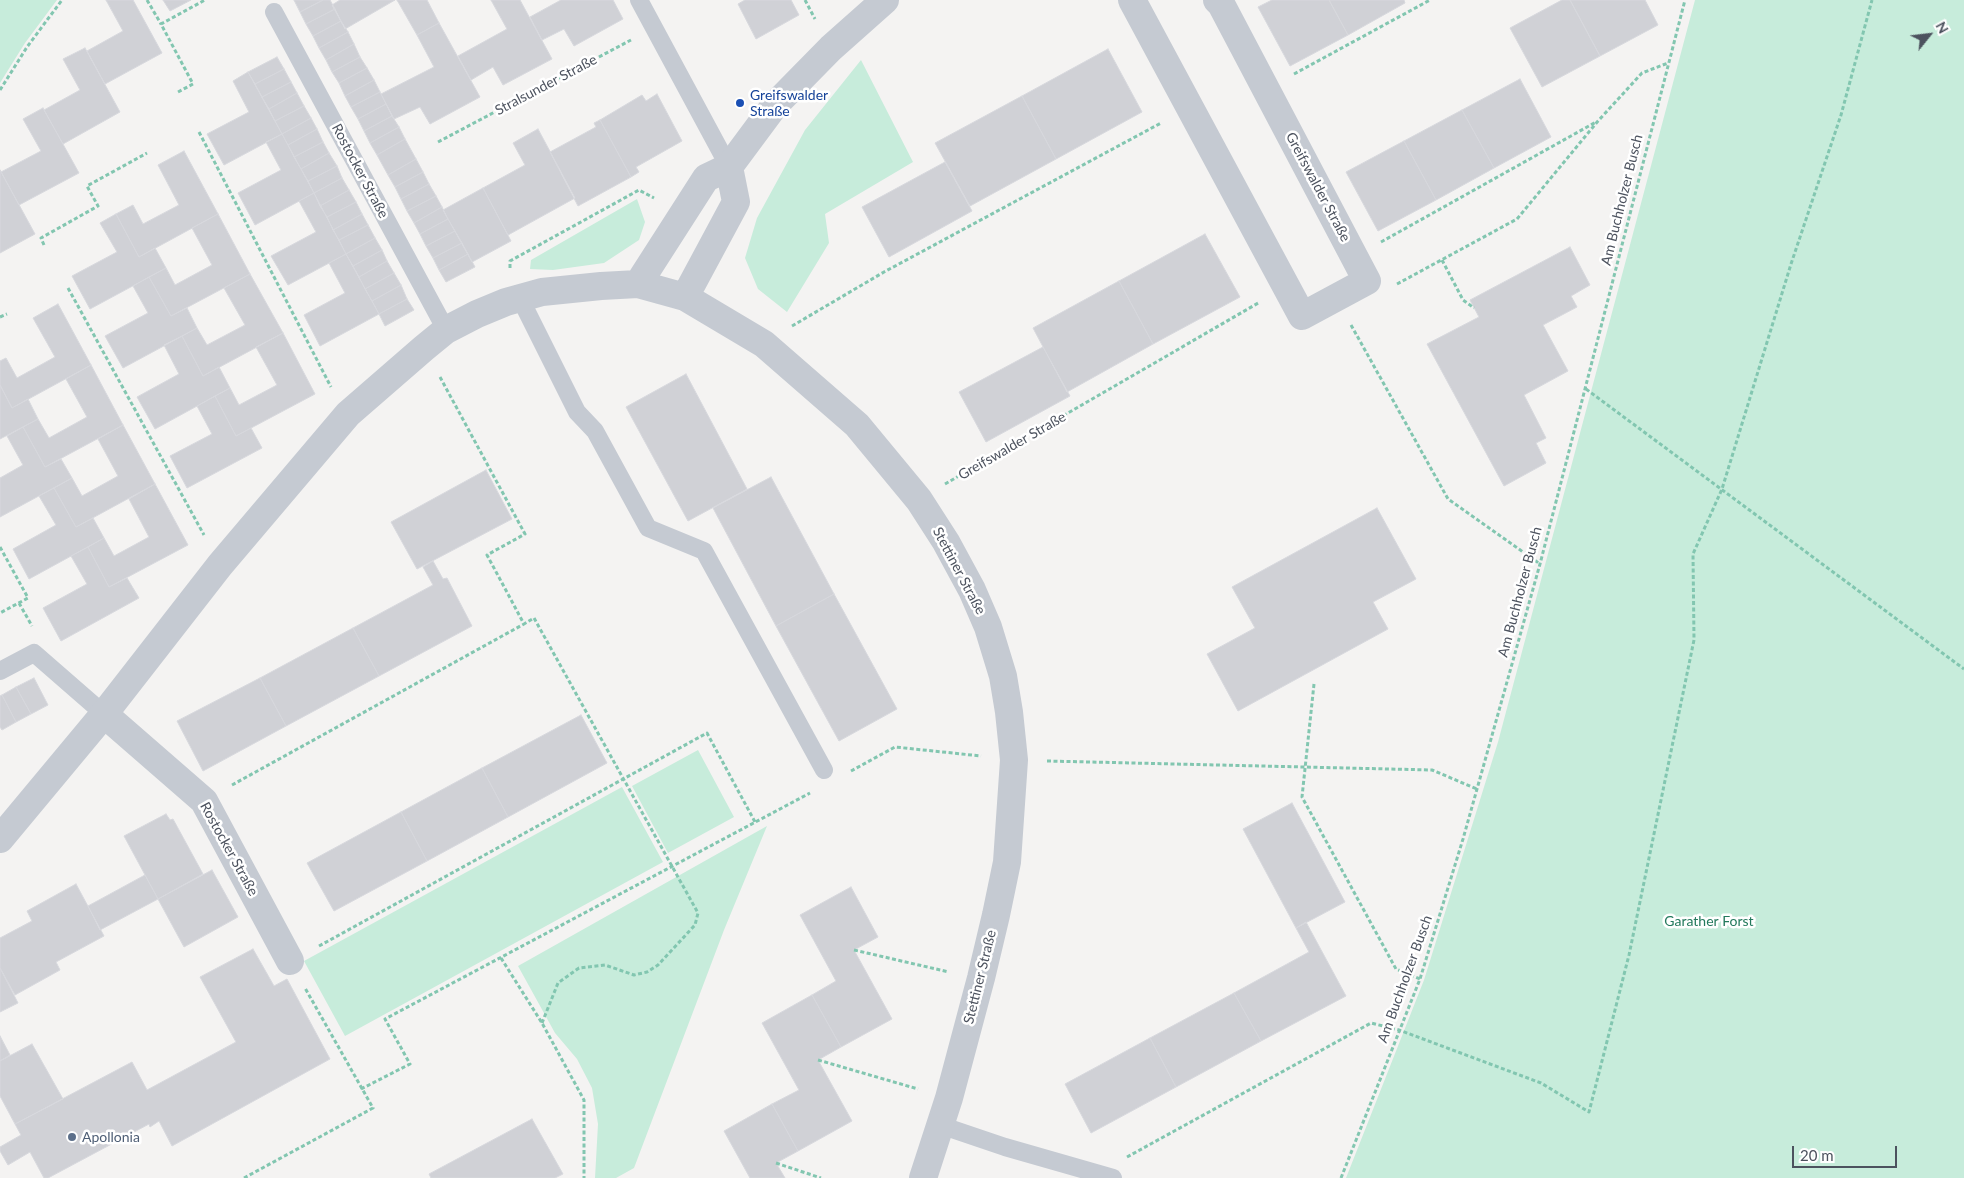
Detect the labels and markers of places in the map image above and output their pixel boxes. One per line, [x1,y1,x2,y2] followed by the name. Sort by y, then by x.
[750,87,828,120] place label: Greifswalder Straße
[734,97,746,109] marker: Greifswalder Straße
[82,1129,140,1145] place label: Apollonia
[66,1131,78,1143] marker: Apollonia

